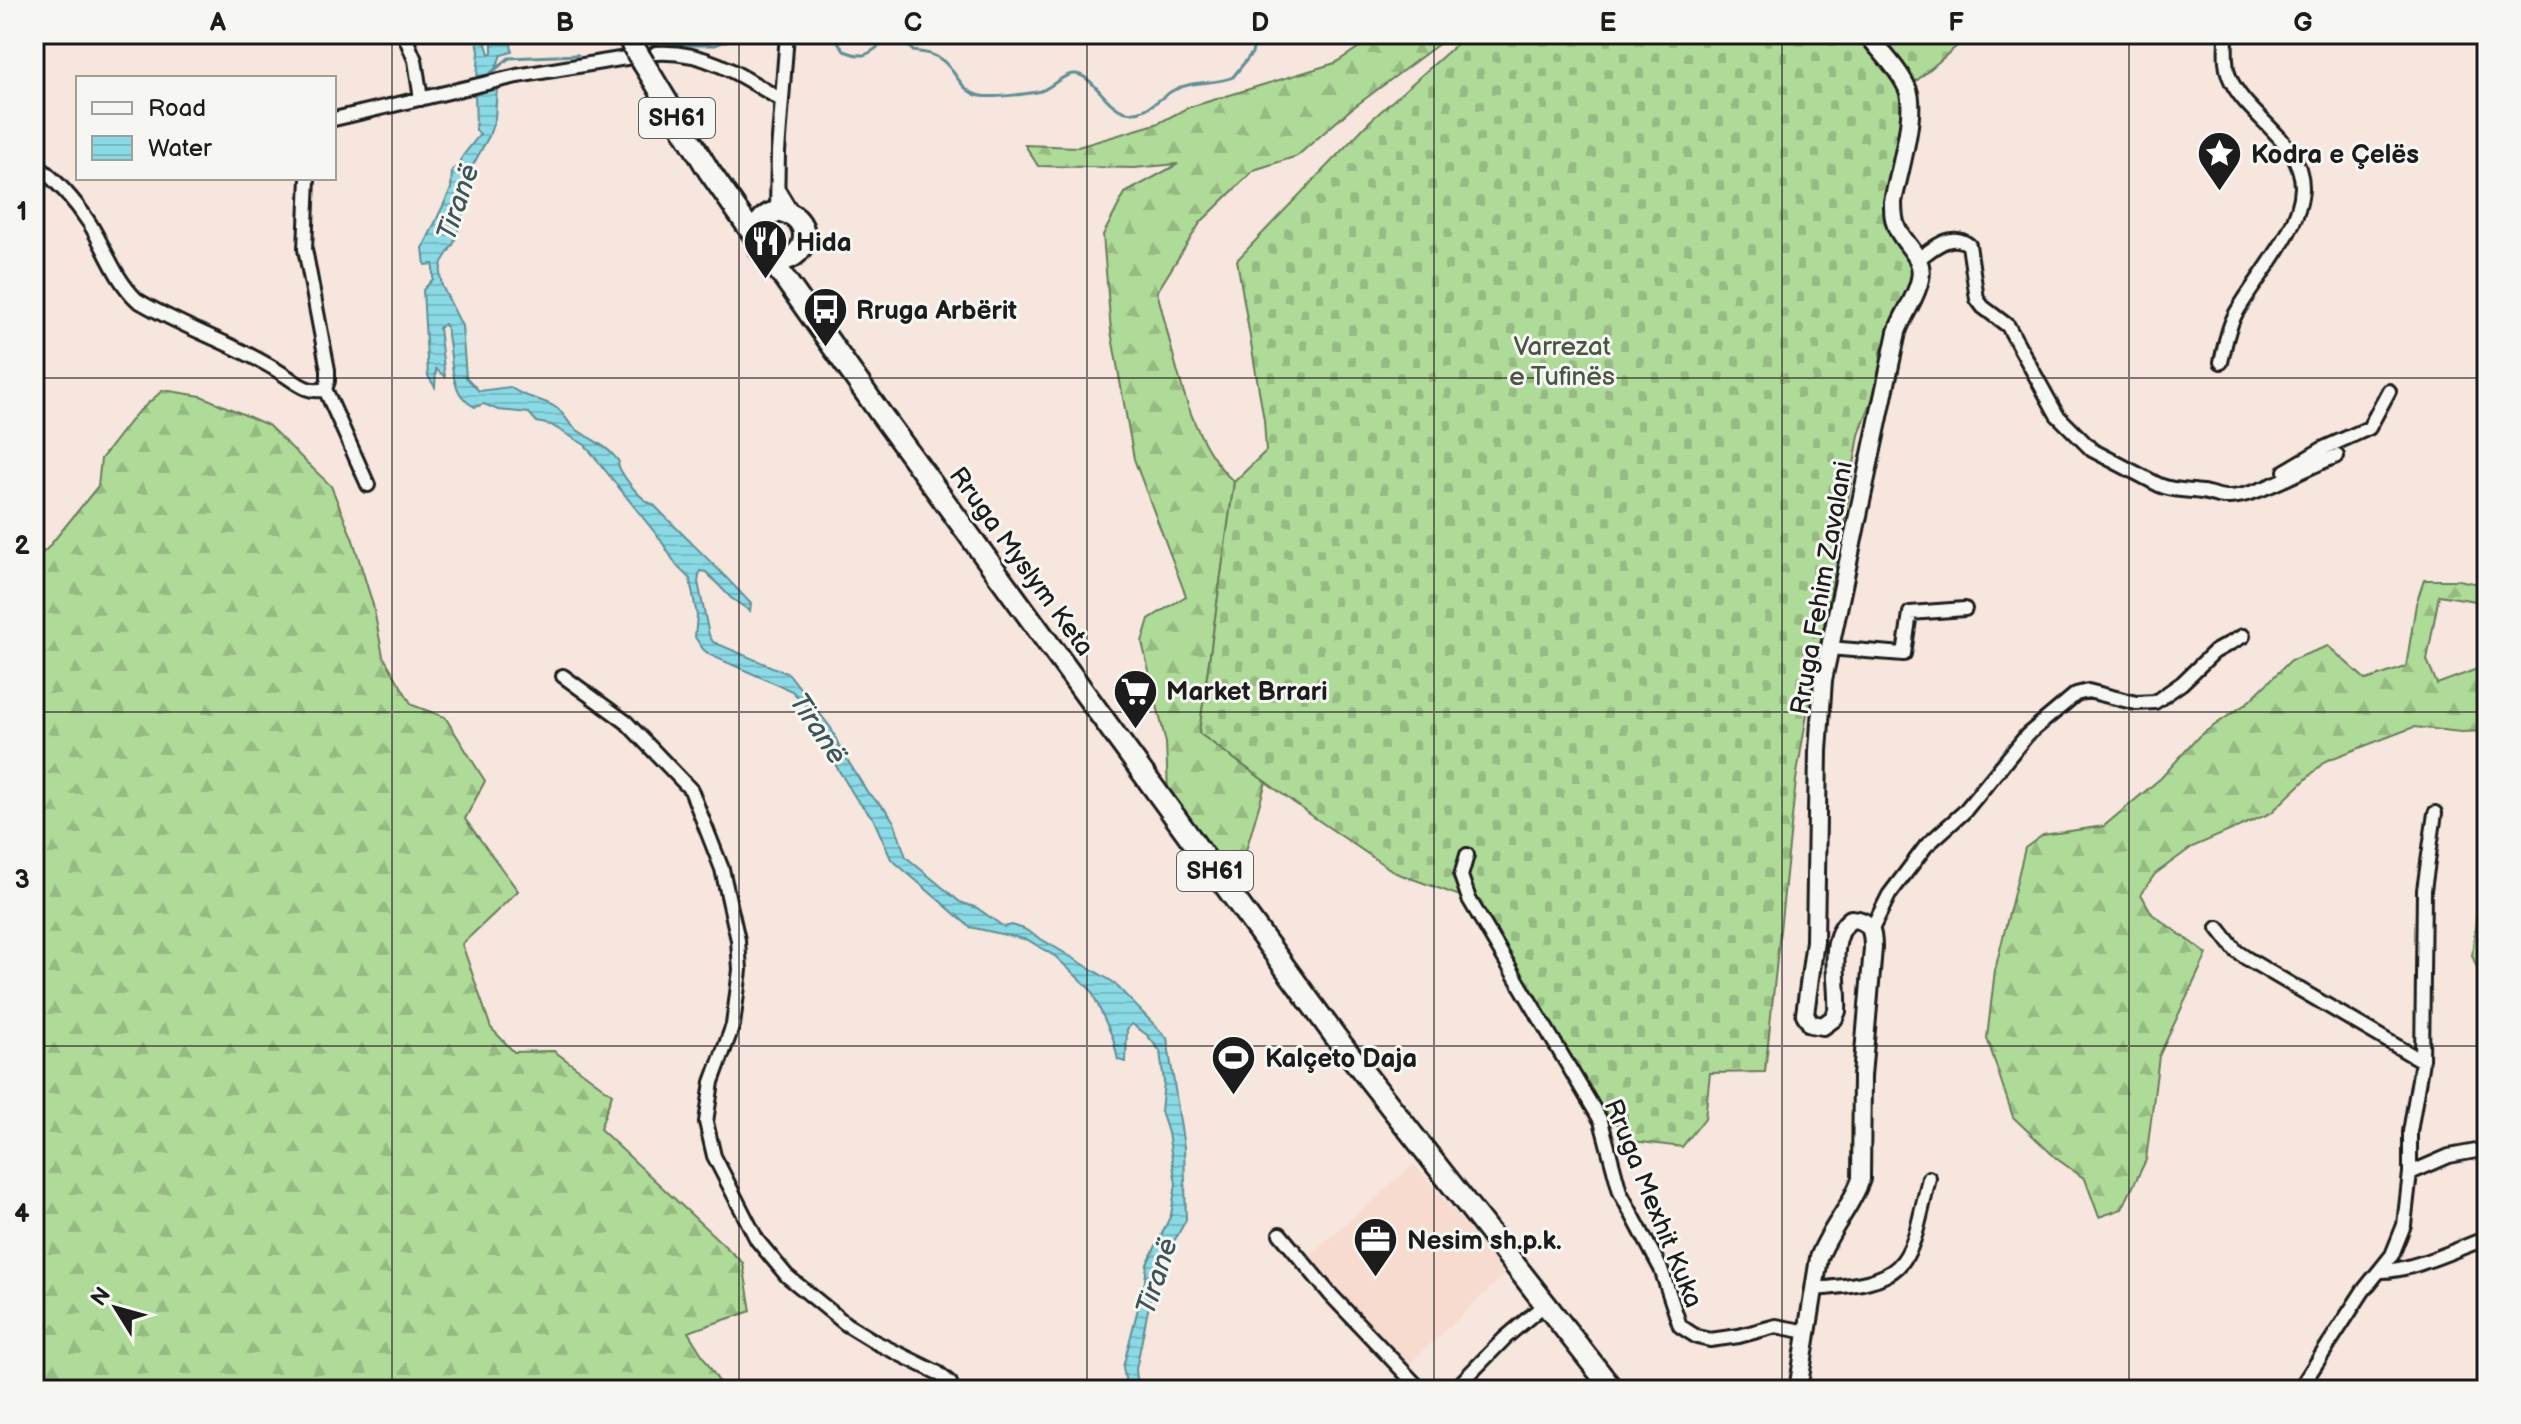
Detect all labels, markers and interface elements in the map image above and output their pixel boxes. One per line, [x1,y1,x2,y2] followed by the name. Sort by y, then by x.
[209,8,226,39] text: A
[556,8,574,39] text: B
[904,8,922,39] text: C
[1251,8,1269,39] text: D
[1600,8,1617,39] text: E
[1948,8,1964,39] text: F
[2293,8,2313,39] text: G
[76,76,336,180] legend
[148,94,206,123] text: Road
[639,98,715,138] road number: SH61
[2196,130,2244,193] place icon: Kodra e Çelës
[148,134,212,163] text: Water
[2251,140,2419,171] place label: Kodra e Çelës
[430,160,487,245] water label: Tiranë
[17,197,27,228] text: 1
[741,218,789,281] restaurant icon: Hida
[796,228,852,259] place label: Hida
[801,286,849,349] bus stop icon: Rruga Arbërit
[856,296,1017,327] place label: Rruga Arbërit
[1509,332,1615,393] park label: Varrezat e Tufinës
[1785,459,1860,717] street label: Rruga Fehim Zavalani
[942,461,1100,662] street label: Rruga Myslym Keta
[14,531,30,562] text: 2
[1111,667,1159,730] supermarket icon: Market Brrari
[1166,677,1328,708] place label: Market Brrari
[782,687,853,771] water label: Tiranë
[1177,851,1253,891] road number: SH61
[14,865,30,896] text: 3
[1210,1034,1258,1097] sports icon: Kalçeto Daja
[1265,1044,1417,1075] place label: Kalçeto Daja
[1597,1095,1709,1312] street label: Rruga Mexhit Kuka
[14,1199,30,1230] text: 4
[1352,1216,1400,1279] office icon: Nesim sh.p.k.
[1407,1226,1562,1257] place label: Nesim sh.p.k.
[1130,1234,1185,1319] water label: Tiranë
[76,1268,156,1348] north arrow
[85,1282,117,1312] text: N

